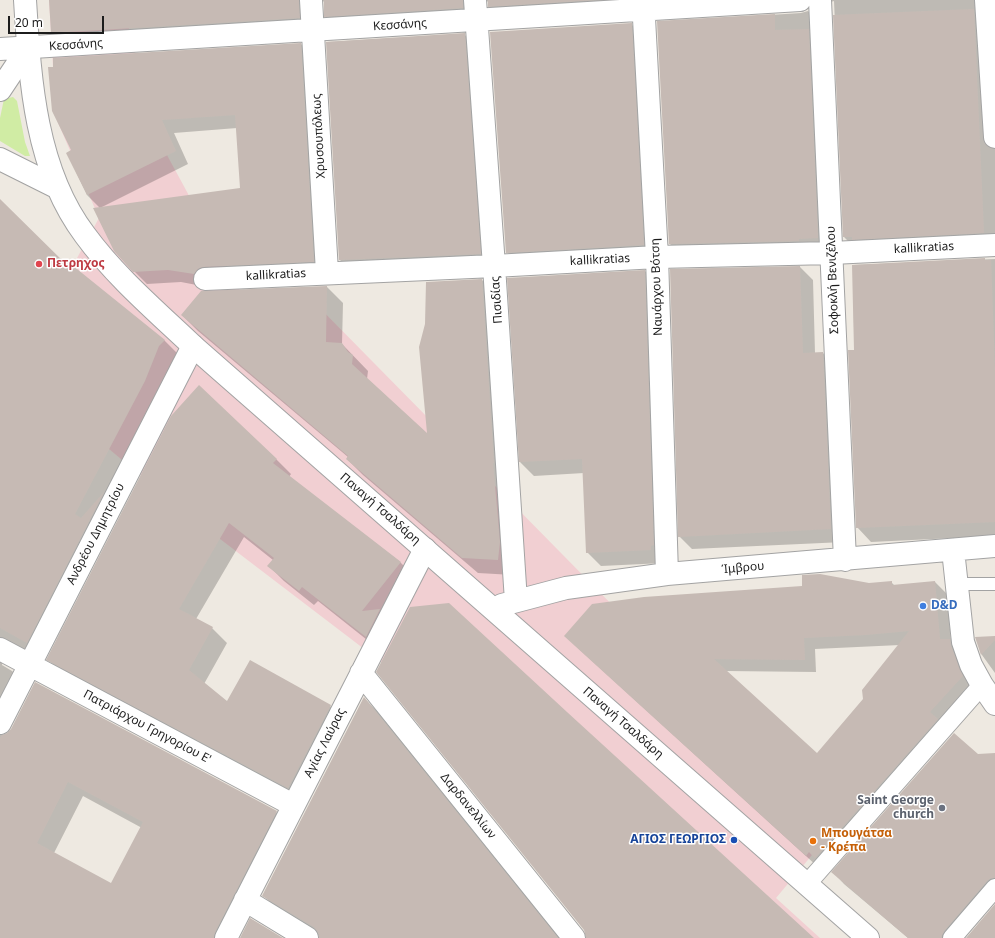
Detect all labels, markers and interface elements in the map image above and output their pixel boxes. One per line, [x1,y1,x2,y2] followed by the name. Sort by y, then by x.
[10,8,106,34] scale bar
[15,14,43,31] text: 20 m
[373,16,427,34] street label: Κεσσάνης
[49,36,103,54] street label: Κεσσάνης
[310,93,328,179] street label: Χρυσουπόλεως
[824,226,842,334] street label: Σοφοκλή Βενιζέλου
[648,238,666,336] street label: Ναυάρχου Βότση
[894,239,954,257] street label: kallikratias
[570,251,630,269] street label: kallikratias
[47,257,105,271] place label: Πετρηχος
[34,259,44,269] marker: Πετρηχος
[246,266,306,284] street label: kallikratias
[488,276,506,324] street label: Πισιδίας
[337,470,423,548] street label: Παναγή Τσαλδάρη
[64,481,128,587] street label: Ανδρέου Δημητρίου
[721,559,765,577] street label: Ίμβρου
[931,599,958,613] place label: D&D
[918,601,928,611] marker: D&D
[580,684,666,762] street label: Παναγή Τσαλδάρη
[81,687,213,767] street label: Πατριάρχου Γρηγορίου Ε'
[301,706,349,780] street label: Αγίας Λαύρας
[437,770,499,842] street label: Δαρδανελλίων
[857,794,934,822] place label: Saint George church
[937,803,947,813] marker: Saint George church
[821,827,892,855] place label: Μπουγάτσα - Κρέπα
[630,833,726,847] place label: ΑΓΙΟΣ ΓΕΩΡΓΙΟΣ
[729,835,739,845] marker: ΑΓΙΟΣ ΓΕΩΡΓΙΟΣ
[808,836,818,846] marker: Μπουγάτσα - Κρέπα

